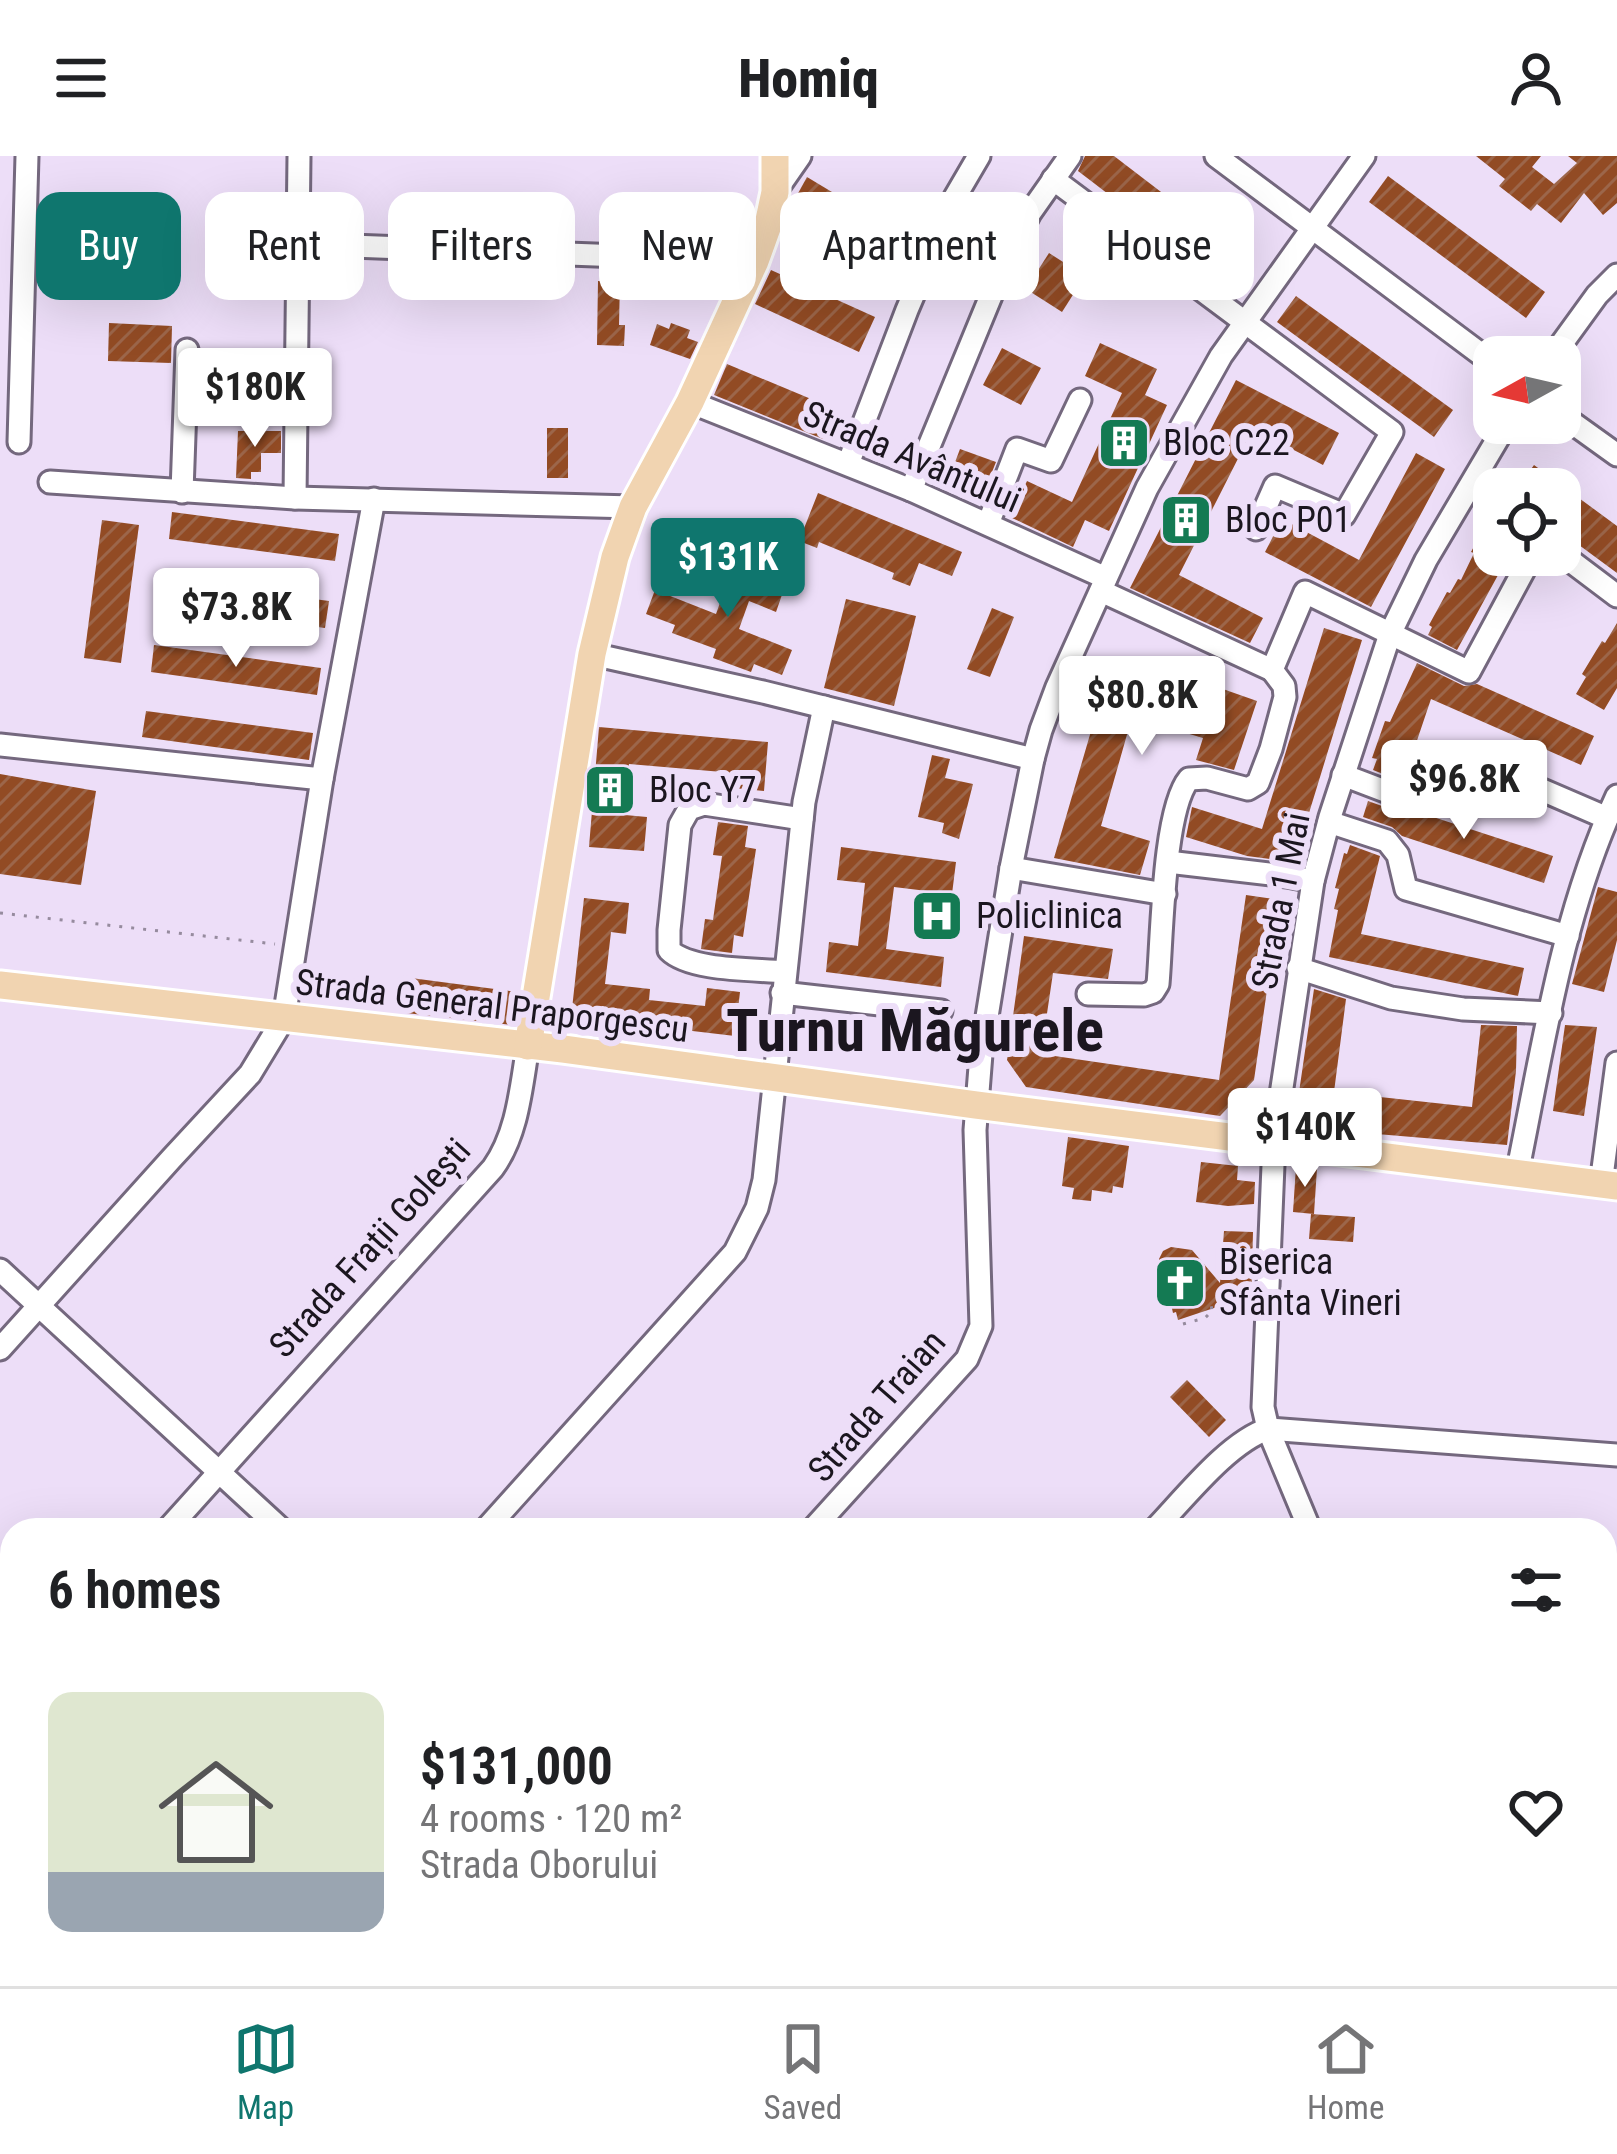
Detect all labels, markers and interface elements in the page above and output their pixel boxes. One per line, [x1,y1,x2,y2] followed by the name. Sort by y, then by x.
[48,45,114,111] icon: menu
[1503,45,1569,111] icon: person
[738,47,879,110] text: Homiq
[36,192,181,300] chip: Buy
[205,192,364,300] chip: Rent
[388,192,575,300] chip: Filters
[599,192,756,300] chip: New
[780,192,1039,300] chip: Apartment
[1063,192,1254,300] chip: House
[1473,336,1581,444] north arrow
[1473,336,1581,576] map controls
[171,348,339,450] pin: $180K
[205,364,305,410] text: $180K
[797,392,1027,522] street label: Strada Avântului
[1096,415,1152,471] building icon: Bloc C22
[1163,422,1290,464] place label: Bloc C22
[1473,468,1581,576] button: locate
[1158,492,1214,548] building icon: Bloc P01
[1225,499,1351,541] place label: Bloc P01
[644,518,812,620] pin: $131K
[678,534,778,580] text: $131K
[138,568,334,670] pin: $73.8K
[180,584,292,630] text: $73.8K
[1044,656,1240,758] pin: $80.8K
[1086,672,1198,718] text: $80.8K
[1366,740,1562,842] pin: $96.8K
[1408,756,1520,802] text: $96.8K
[582,762,638,818] building icon: Bloc Y7
[649,769,757,811] place label: Bloc Y7
[1243,809,1319,993] street label: Strada 1 Mai
[909,888,965,944] hospital icon: Policlinica
[976,895,1123,937] place label: Policlinica
[293,961,691,1051] street label: Strada General Praporgescu
[726,995,1104,1066] district label: Turnu Măgurele
[1221,1088,1389,1190] pin: $140K
[1255,1104,1355,1150] text: $140K
[261,1130,480,1367] street label: Strada Frații Golești
[1219,1241,1402,1324] place label: Biserica Sfânta Vineri
[1152,1255,1208,1311] church icon: Biserica Sfânta Vineri
[800,1322,954,1490] street label: Strada Traian
[1503,1557,1569,1623] icon: filters
[48,1561,221,1620] text: 6 homes
[420,1737,613,1796] text: $131,000
[144,1740,288,1884] icon: home
[1503,1779,1569,1845] icon: heart
[420,1796,682,1842] text: 4 rooms · 120 m²
[420,1842,658,1888] text: Strada Oborului
[233,2016,299,2127] tab: Map
[764,2016,842,2127] tab: Saved
[1307,2016,1384,2127] tab: Home

